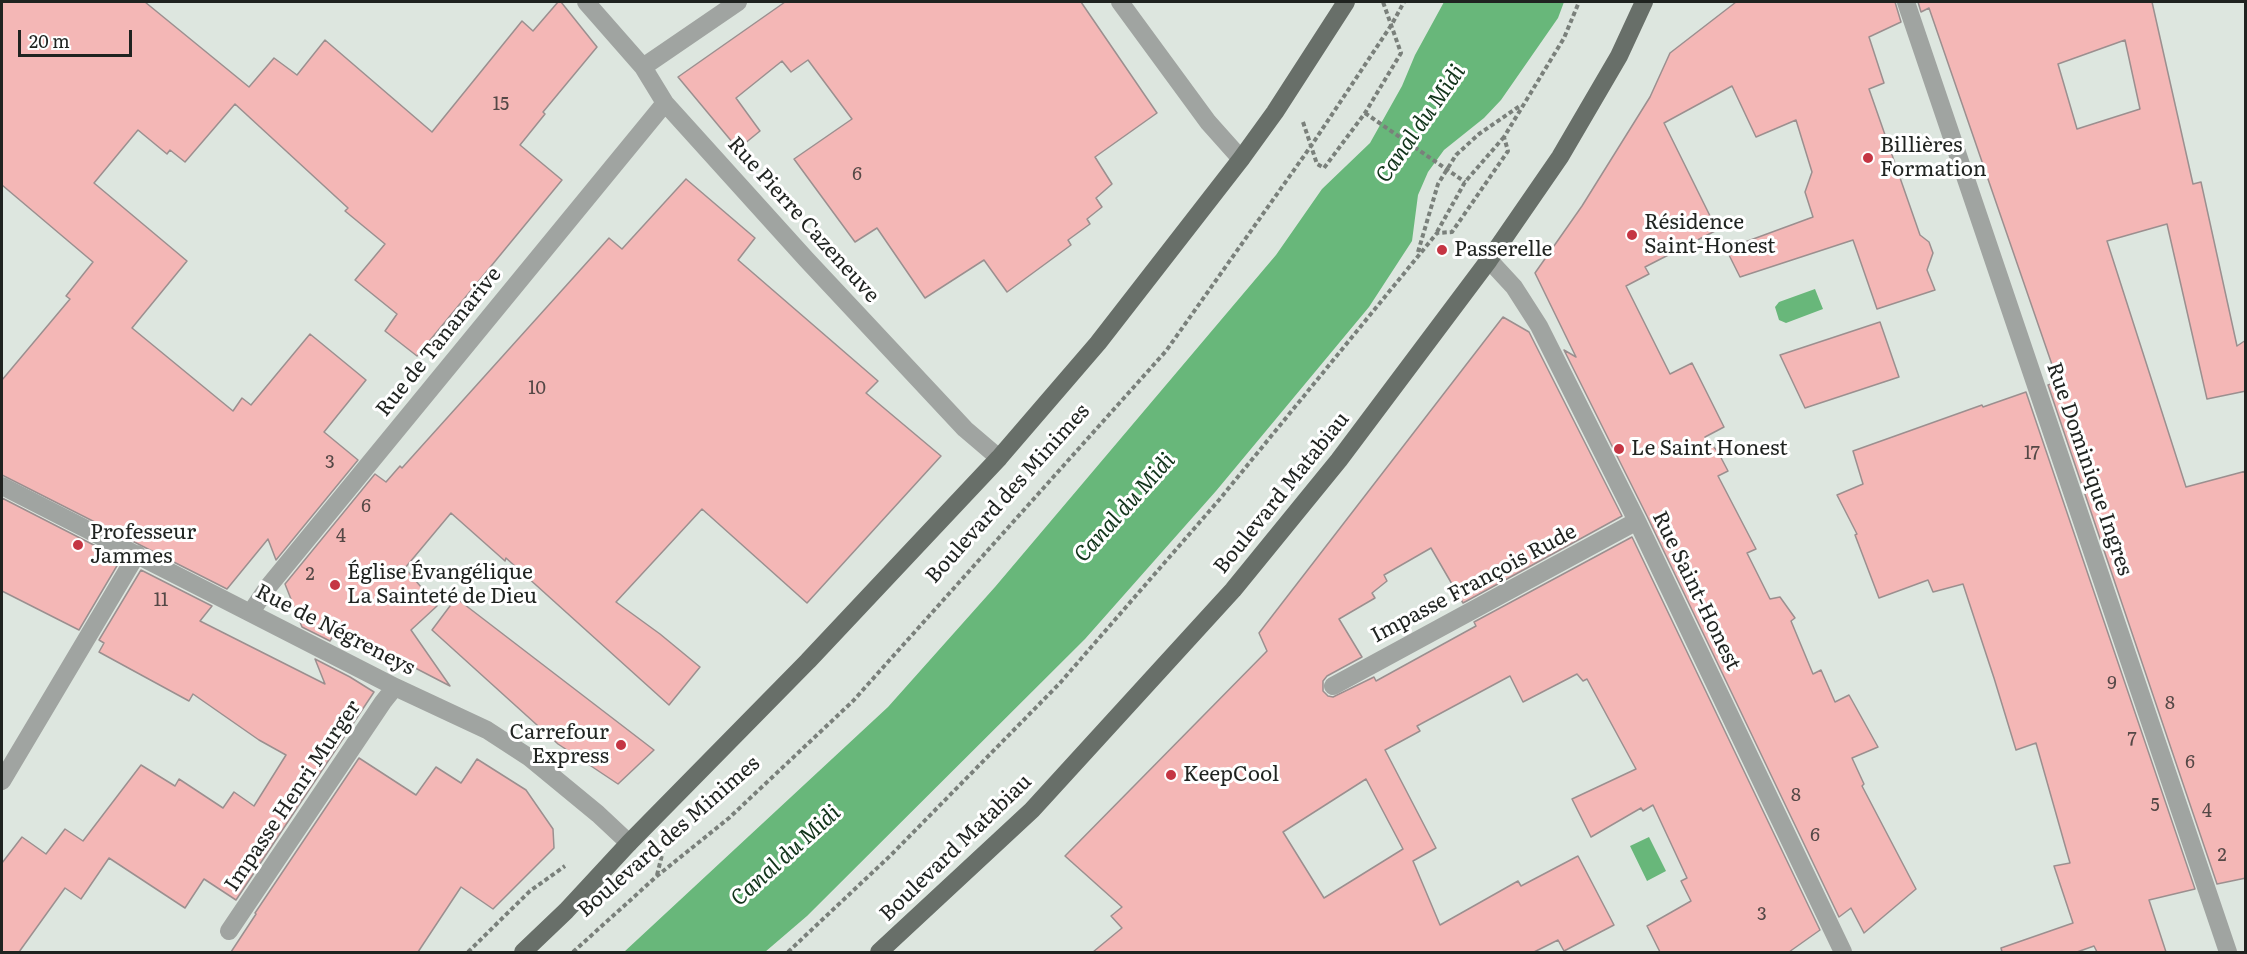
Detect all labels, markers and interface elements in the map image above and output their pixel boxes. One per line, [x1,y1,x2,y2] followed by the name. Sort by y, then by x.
[21,18,135,56] scale bar
[29,27,70,54] text: 20 m
[1371,60,1471,188] water label: Canal du Midi
[493,94,509,116] house number: 15
[722,132,884,308] street label: Rue Pierre Cazeneuve
[1880,133,1987,183] place label: Billières Formation
[1861,151,1875,165] marker: Billières Formation
[852,164,862,186] house number: 6
[1644,210,1775,260] place label: Résidence Saint-Honest
[1625,228,1639,242] marker: Résidence Saint-Honest
[1454,237,1552,263] place label: Passerelle
[1435,243,1449,257] marker: Passerelle
[371,262,507,422] street label: Rue de Tananarive
[2041,359,2137,579] street label: Rue Dominique Ingres
[528,378,546,400] house number: 10
[921,399,1095,589] street label: Boulevard des Minimes
[1209,407,1355,579] street label: Boulevard Matabiau
[1631,436,1788,462] place label: Le Saint Honest
[1612,442,1626,456] marker: Le Saint Honest
[2024,443,2040,465] house number: 17
[1069,448,1181,568] water label: Canal du Midi
[325,452,335,474] house number: 3
[361,496,371,518] house number: 6
[1646,507,1746,675] street label: Rue Saint-Honest
[1367,519,1581,649] street label: Impasse François Rude
[90,520,196,570] place label: Professeur Jammes
[336,526,346,548] house number: 4
[71,538,85,552] marker: Professeur Jammes
[347,560,537,610] place label: Église Évangélique La Sainteté de Dieu
[305,564,315,586] house number: 2
[328,578,342,592] marker: Église Évangélique La Sainteté de Dieu
[251,579,419,681] street label: Rue de Négreneys
[154,590,168,612] house number: 11
[2107,673,2117,695] house number: 9
[2165,693,2175,715] house number: 8
[220,696,366,896] street label: Impasse Henri Murger
[510,720,609,770] place label: Carrefour Express
[2127,729,2137,751] house number: 7
[614,738,628,752] marker: Carrefour Express
[573,751,765,923] street label: Boulevard des Minimes
[2185,752,2195,774] house number: 6
[1183,762,1279,788] place label: KeepCool
[1164,768,1178,782] marker: KeepCool
[875,769,1037,927] street label: Boulevard Matabiau
[1791,785,1801,807] house number: 8
[2150,795,2160,817] house number: 5
[726,800,846,912] water label: Canal du Midi
[2202,801,2212,823] house number: 4
[1810,825,1820,847] house number: 6
[2217,845,2227,867] house number: 2
[1757,904,1767,926] house number: 3

